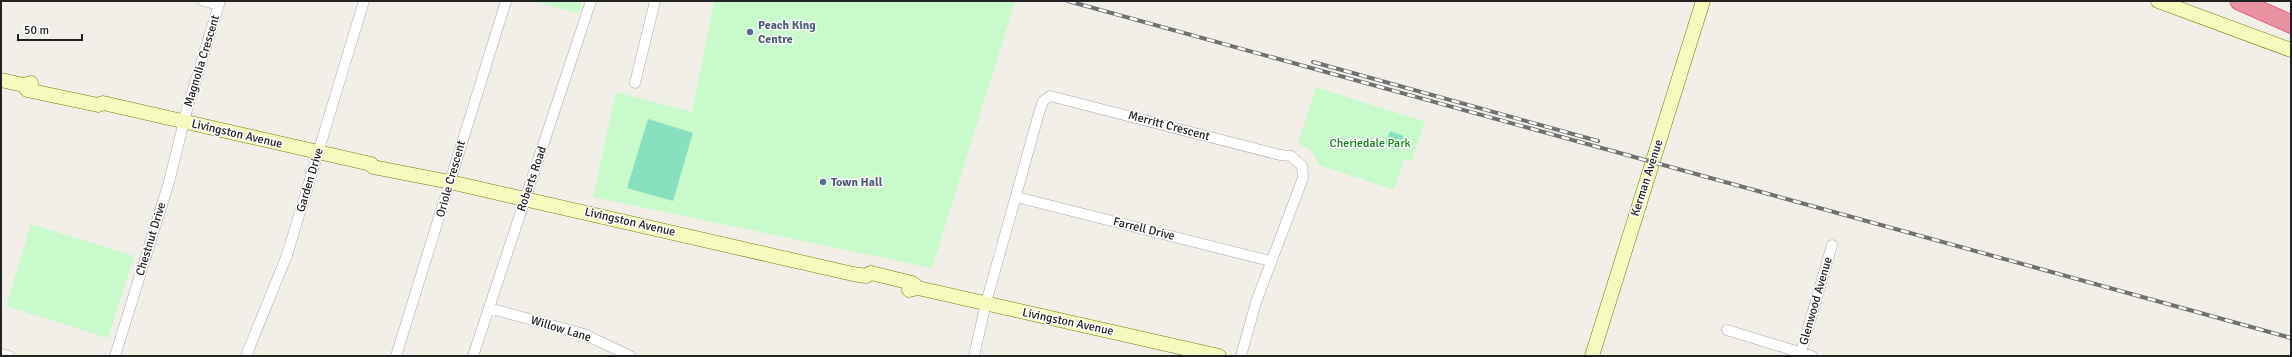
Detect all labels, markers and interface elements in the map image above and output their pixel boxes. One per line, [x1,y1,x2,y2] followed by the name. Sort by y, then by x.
[181,13,223,109] street label: Magnolia Crescent
[18,16,82,42] scale bar
[758,18,816,47] place label: Peach King Centre
[24,23,49,38] text: 50 m
[745,27,755,37] marker: Peach King Centre
[1126,108,1212,144] street label: Merritt Crescent
[190,116,284,152] street label: Livingston Avenue
[1329,136,1411,151] park label: Cheriedale Park
[1628,138,1666,218] street label: Kerman Avenue
[433,139,469,219] street label: Oriole Crescent
[514,144,550,214] street label: Roberts Road
[293,146,327,214] street label: Garden Drive
[831,175,883,190] place label: Town Hall
[818,177,828,187] marker: Town Hall
[133,200,169,278] street label: Chestnut Drive
[583,204,677,240] street label: Livingston Avenue
[1112,214,1176,244] street label: Farrell Drive
[1796,255,1836,347] street label: Glenwood Avenue
[1021,305,1115,339] street label: Livingston Avenue
[529,313,593,345] street label: Willow Lane

